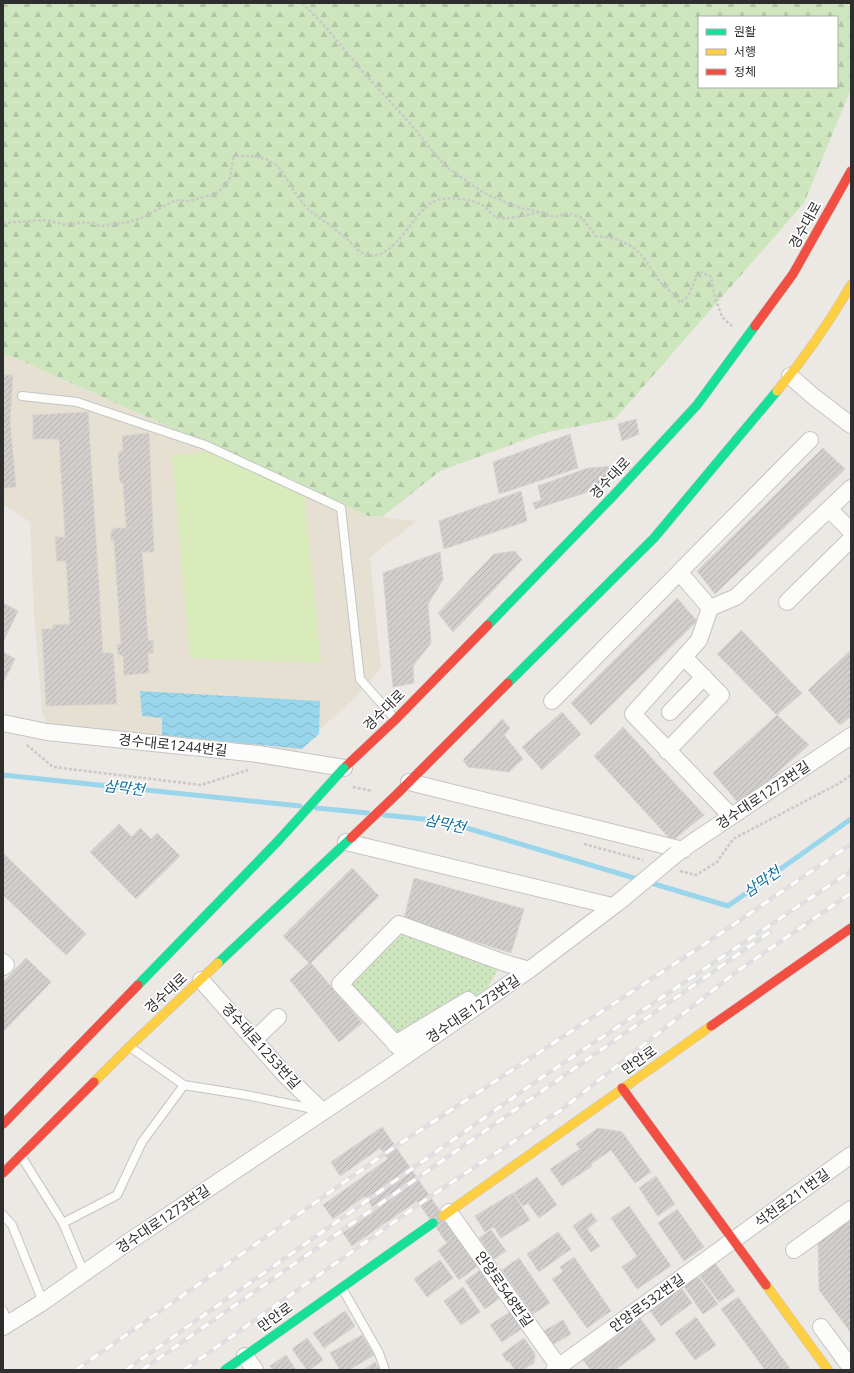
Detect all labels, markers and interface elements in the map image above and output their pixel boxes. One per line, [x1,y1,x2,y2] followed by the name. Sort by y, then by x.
[698,16,838,88] legend
[734,23,756,40] text: 원활
[734,43,756,60] text: 서행
[734,63,756,80] text: 정체
[784,198,825,252] street label: 경수대로
[585,452,634,503] street label: 경수대로
[359,685,409,735] street label: 경수대로
[118,729,228,760] street label: 경수대로1244번길
[712,756,813,833] street label: 경수대로1273번길
[102,775,148,799] water label: 삼막천
[423,809,470,838] water label: 삼막천
[739,860,786,901] water label: 삼막천
[140,968,191,1017] street label: 경수대로
[422,970,523,1047] street label: 경수대로1273번길
[218,999,305,1093] street label: 경수대로1253번길
[617,1041,660,1078] street label: 만안로
[750,1164,833,1231] street label: 석천로211번길
[112,1180,213,1257] street label: 경수대로1273번길
[471,1247,538,1330] street label: 안양로548번길
[605,1269,688,1336] street label: 안양로532번길
[253,1297,296,1336] street label: 만안로

